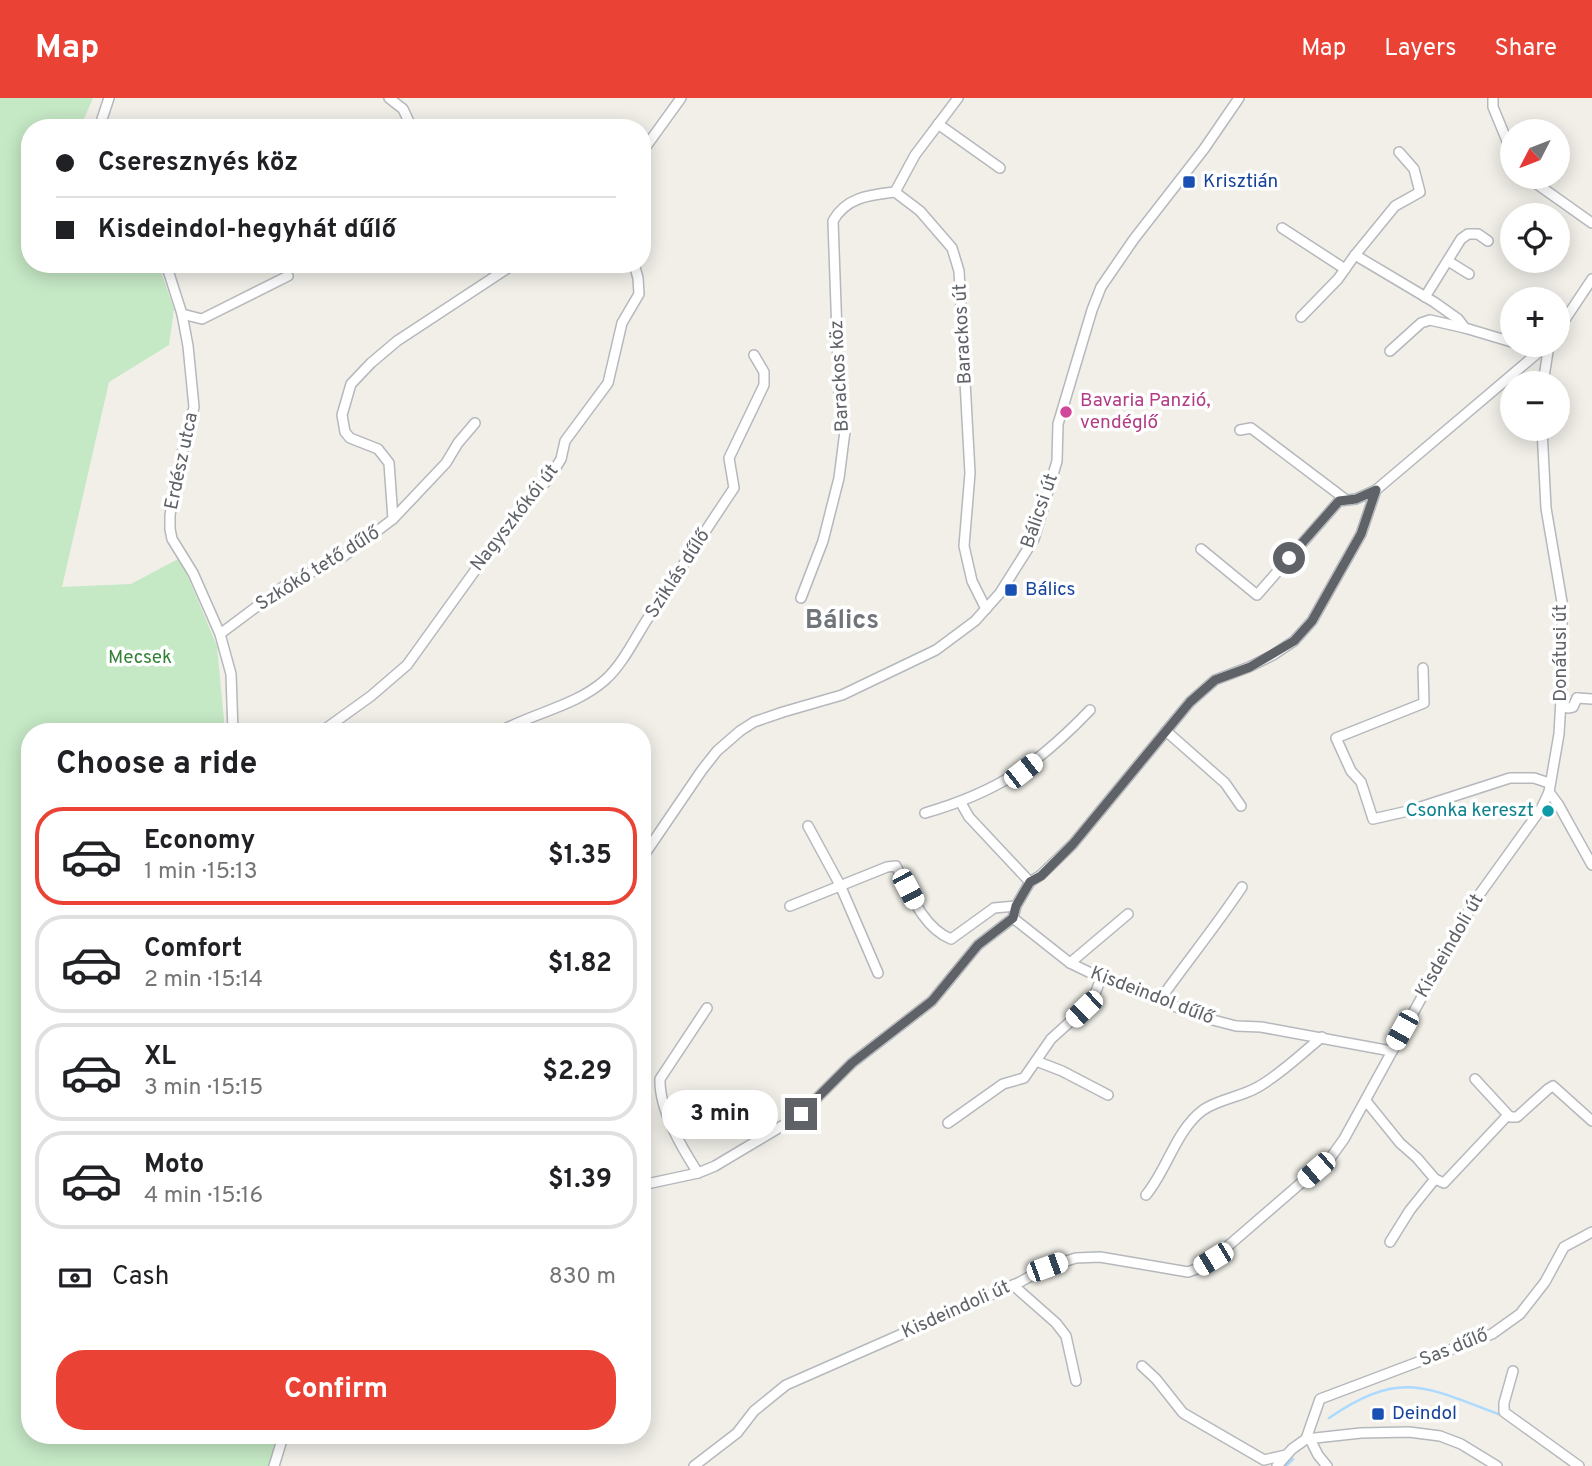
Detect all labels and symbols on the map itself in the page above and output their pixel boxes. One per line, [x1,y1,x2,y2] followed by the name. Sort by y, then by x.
[1500,119,1570,189] north arrow
[1203,170,1278,194] place label: Krisztián
[1181,174,1197,190] marker: Krisztián
[948,283,978,385] street label: Barackos út
[825,319,855,433] street label: Barackos köz
[1080,389,1211,435] place label: Bavaria Panzió, vendéglő
[1058,404,1074,420] marker: Bavaria Panzió, vendéglő
[160,410,204,512] street label: Erdész utca
[466,460,564,576] street label: Nagyszkókói út
[1016,470,1064,552] street label: Bálicsi út
[252,521,386,617] street label: Szkókó tető dűlő
[640,524,716,623] street label: Sziklás dűlő
[1273,542,1305,574] route start
[1025,578,1075,602] place label: Bálics
[1003,582,1019,598] marker: Bálics
[1549,604,1573,702] street label: Donátusi út
[805,605,879,638] district label: Bálics
[108,646,172,670] park label: Mecsek
[1000,750,1047,792] car
[1406,799,1534,823] place label: Csonka kereszt
[1540,803,1556,819] marker: Csonka kereszt
[889,866,928,912] car
[1411,890,1489,1002] street label: Kisdeindoli út
[1087,961,1219,1031] street label: Kisdeindol dűlő
[1062,987,1107,1031] car
[1383,1007,1422,1053] car
[661,1090,776,1138] callout: 3 min
[785,1098,817,1130] route end
[1294,1148,1339,1192] car
[1190,1239,1237,1279] car
[1024,1250,1071,1284] car
[898,1275,1014,1345] street label: Kisdeindoli út
[1416,1323,1493,1373] street label: Sas dűlő
[1392,1402,1457,1426] place label: Deindol
[1370,1406,1386,1422] marker: Deindol

